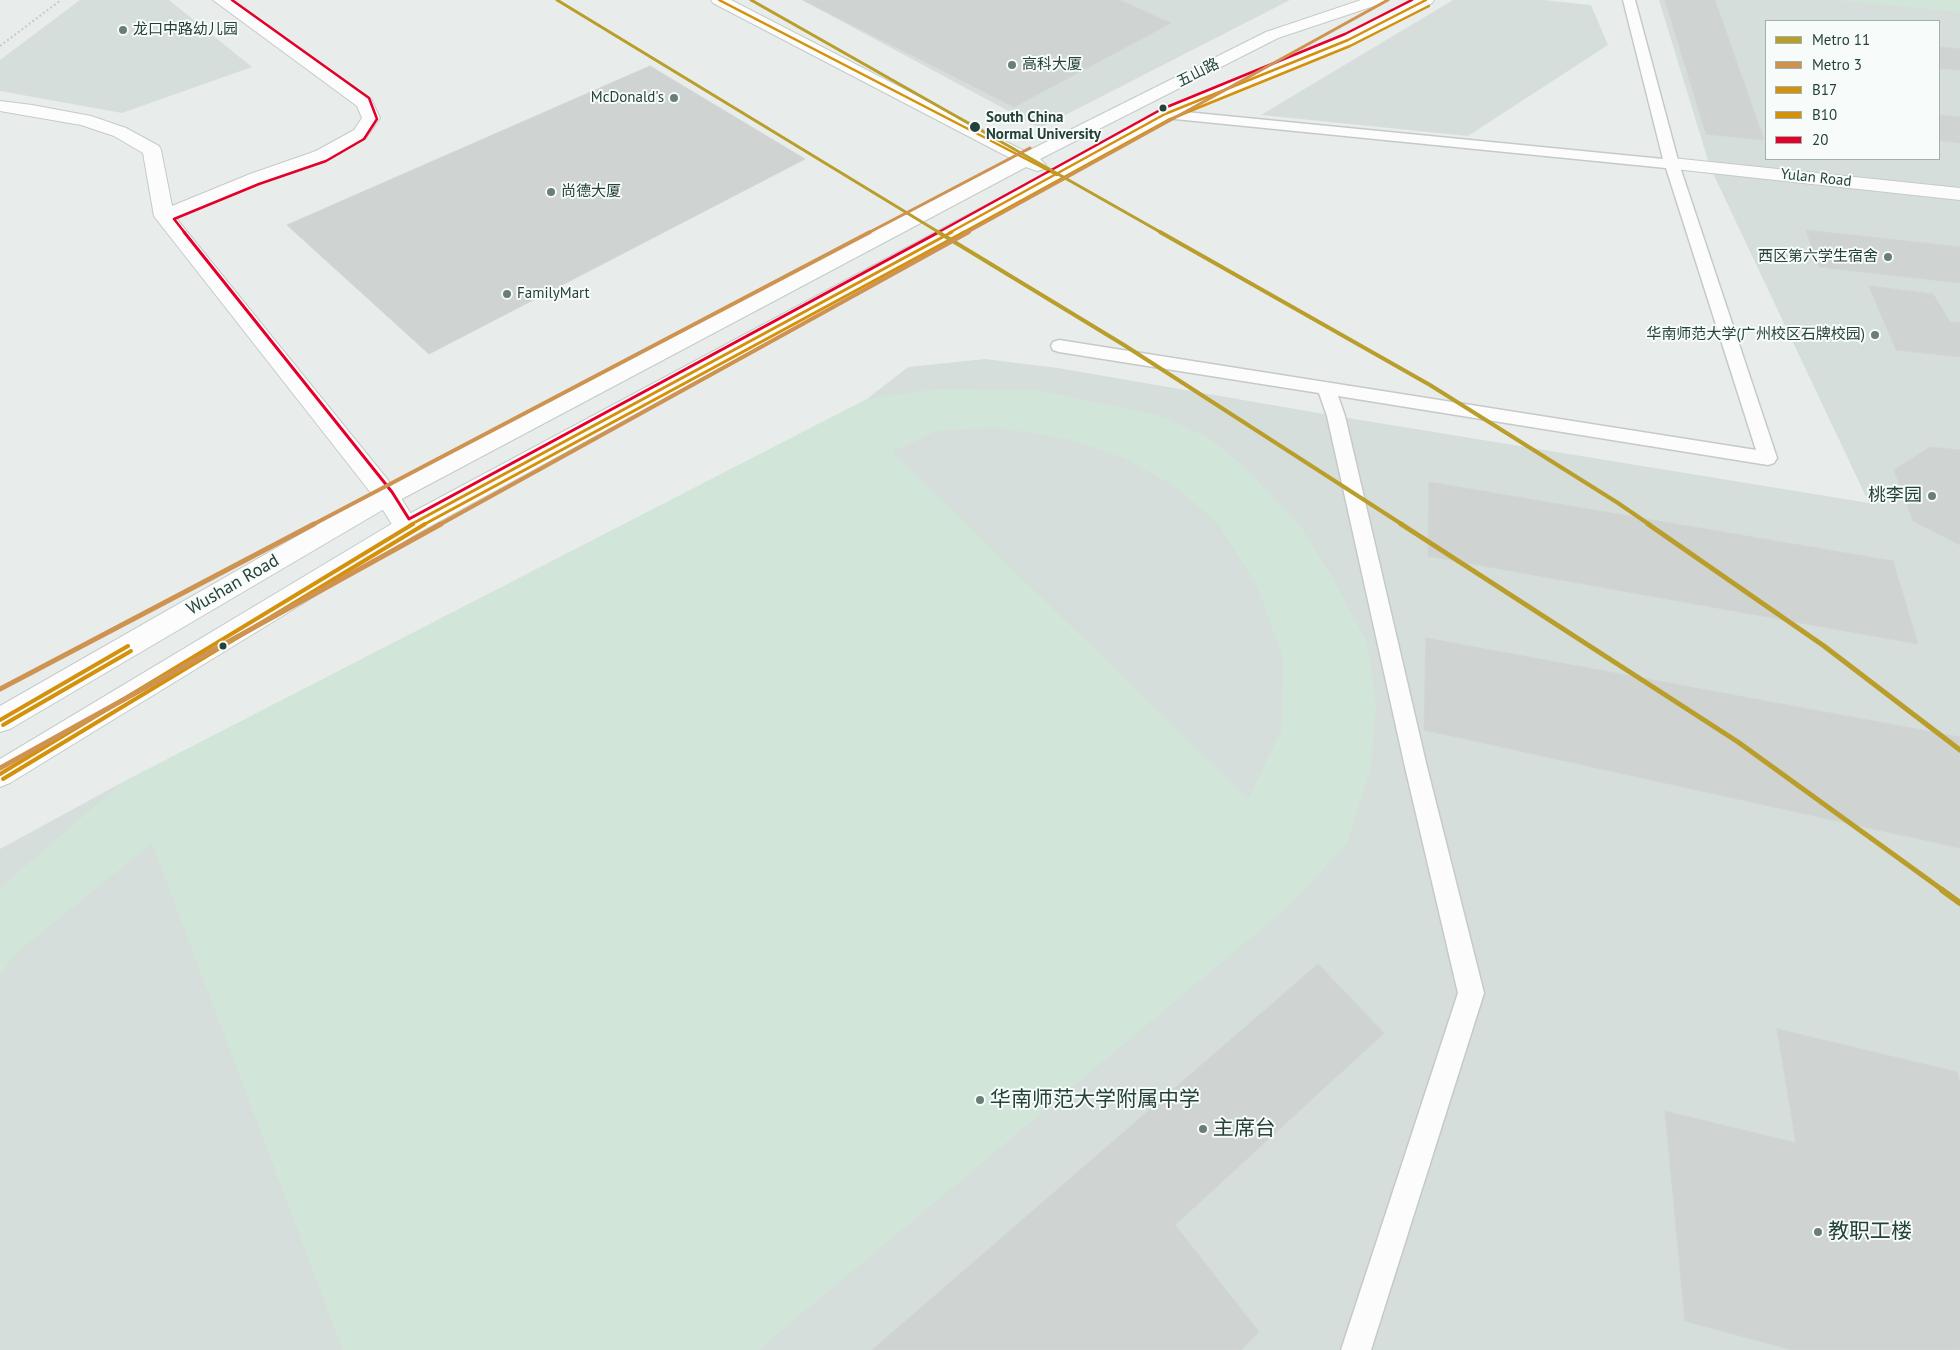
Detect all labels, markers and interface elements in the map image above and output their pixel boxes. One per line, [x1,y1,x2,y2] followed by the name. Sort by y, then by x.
[1765,20,1940,160] legend
[133,21,238,39] place label: 龙口中路幼儿园
[117,24,129,36] marker: 龙口中路幼儿园
[1812,30,1870,49] text: Metro 11
[1174,55,1222,91] street label: 五山路
[1812,55,1862,74] text: Metro 3
[1022,56,1082,74] place label: 高科大厦
[1006,59,1018,71] marker: 高科大厦
[1812,80,1837,99] text: B17
[591,89,664,107] place label: McDonald's
[668,92,680,104] marker: McDonald's
[1158,103,1168,113] unlabelled marker
[1812,105,1837,124] text: B10
[986,109,1101,144] place label: South China Normal University
[968,120,982,134] marker: South China Normal University
[1812,130,1828,149] text: 20
[1780,165,1852,191] street label: Yulan Road
[561,183,621,201] place label: 尚德大厦
[545,186,557,198] marker: 尚德大厦
[1758,248,1878,266] place label: 西区第六学生宿舍
[1882,251,1894,263] marker: 西区第六学生宿舍
[517,285,590,303] place label: FamilyMart
[501,288,513,300] marker: FamilyMart
[1647,326,1865,344] place label: 华南师范大学(广州校区石牌校园)
[1869,329,1881,341] marker: 华南师范大学(广州校区石牌校园)
[1868,485,1922,507] place label: 桃李园
[1926,490,1938,502] marker: 桃李园
[183,550,283,620] street label: Wushan Road
[218,641,228,651] unlabelled marker
[990,1087,1200,1113] place label: 华南师范大学附属中学
[974,1094,986,1106] marker: 华南师范大学附属中学
[1213,1116,1276,1142] place label: 主席台
[1197,1123,1209,1135] marker: 主席台
[1828,1219,1912,1245] place label: 教职工楼
[1812,1226,1824,1238] marker: 教职工楼

